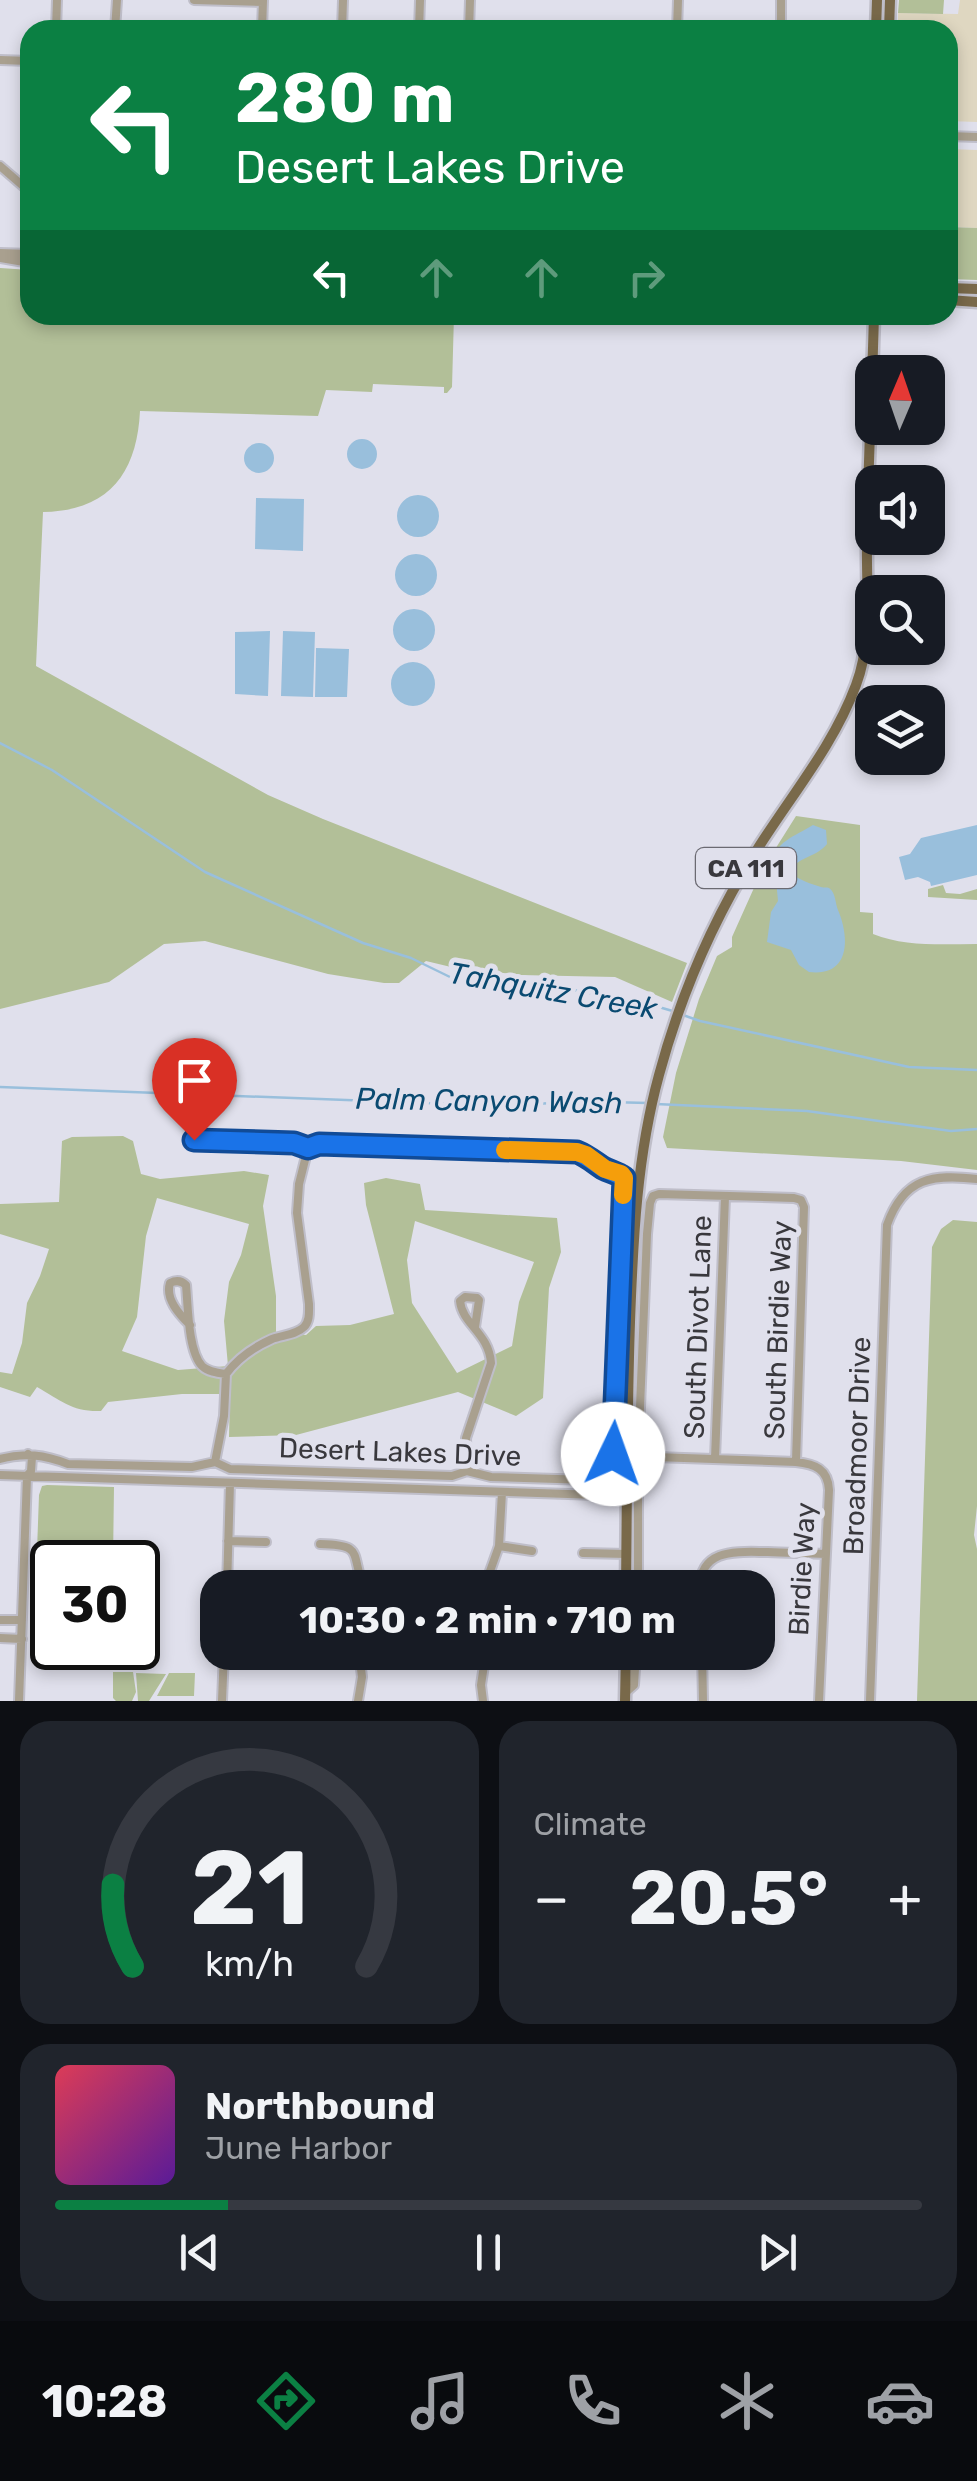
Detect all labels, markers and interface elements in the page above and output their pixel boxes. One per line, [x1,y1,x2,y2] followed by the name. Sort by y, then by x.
[235,57,455,140] text: 280 m
[70,60,200,190] icon: left
[235,141,625,194] text: Desert Lakes Drive
[304,250,359,305] icon: left
[409,250,464,305] icon: ahead
[514,250,569,305] icon: ahead
[619,250,674,305] icon: right
[855,355,945,445] north arrow
[855,355,945,775] map controls
[855,465,945,555] button: sound
[855,575,945,665] button: search
[855,685,945,775] button: layers
[696,848,796,888] road number: CA 111
[446,955,660,1027] water label: Tahquitz Creek
[152,1038,237,1141] pin
[167,1053,222,1108] icon: arrive
[355,1081,623,1121] water label: Palm Canyon Wash
[678,1215,718,1439] street label: South Divot Lane
[758,1220,798,1440] street label: South Birdie Way
[837,1336,877,1556] street label: Broadmoor Drive
[561,1402,665,1506] position arrow
[278,1431,522,1473] street label: Desert Lakes Drive
[782,1501,822,1637] street label: Birdie Way
[30,1540,160,1670] speed limit sign: 30
[299,1597,676,1643] text: 10:30 · 2 min · 710 m
[534,1805,647,1843] text: Climate
[190,1827,309,1950] text: 21
[629,1854,828,1943] text: 20.5°
[534,1866,569,1931] text: −
[888,1866,922,1931] text: +
[205,1943,294,1985] text: km/h
[205,2083,435,2129] text: Northbound
[205,2129,392,2167] text: June Harbor
[172,2225,227,2280] icon: previous
[461,2225,516,2280] icon: pause
[750,2225,805,2280] icon: next
[251,2366,321,2436] icon: directions
[405,2366,475,2436] icon: music
[558,2366,628,2436] icon: phone
[712,2366,782,2436] icon: climate
[865,2366,935,2436] icon: car
[42,2375,168,2428] text: 10:28

